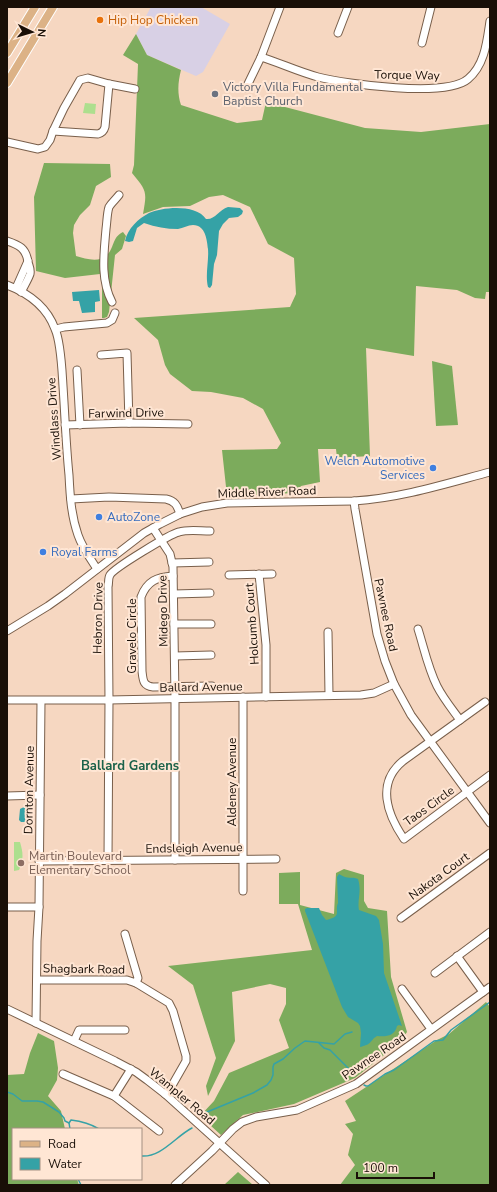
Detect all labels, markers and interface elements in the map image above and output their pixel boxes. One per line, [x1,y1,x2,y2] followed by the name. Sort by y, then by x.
[12,12,52,52] north arrow
[108,12,198,28] place label: Hip Hop Chicken
[95,15,105,25] marker: Hip Hop Chicken
[34,28,49,38] text: N
[374,66,441,84] street label: Torque Way
[222,79,363,109] place label: Victory Villa Fundamental Baptist Church
[210,89,220,99] marker: Victory Villa Fundamental Baptist Church
[43,377,65,461] street label: Windlass Drive
[88,404,164,422] street label: Farwind Drive
[325,453,425,483] place label: Welch Automotive Services
[428,463,438,473] marker: Welch Automotive Services
[217,482,317,502] street label: Middle River Road
[107,509,160,525] place label: AutoZone
[94,512,104,522] marker: AutoZone
[51,544,118,560] place label: Royal Farms
[38,547,48,557] marker: Royal Farms
[154,575,172,647] street label: Midego Drive
[370,577,402,653] street label: Pawnee Road
[89,582,107,654] street label: Hebron Drive
[241,582,263,665] street label: Holcumb Court
[124,598,140,674] street label: Gravelo Circle
[159,678,243,696] street label: Ballard Avenue
[224,738,240,826] street label: Aldeney Avenue
[20,746,38,834] street label: Dornton Avenue
[81,757,179,775] district label: Ballard Gardens
[401,782,457,830] street label: Taos Circle
[145,839,243,857] street label: Endsleigh Avenue
[29,848,131,878] place label: Martin Boulevard Elementary School
[405,848,473,903] street label: Nakota Court
[16,858,26,868] marker: Martin Boulevard Elementary School
[43,960,125,978] street label: Shagbark Road
[339,1029,409,1083] street label: Pawnee Road
[146,1064,218,1128] street label: Wampler Road
[12,1128,142,1180] legend
[48,1136,76,1152] text: Road
[357,1154,434,1180] scale bar
[48,1156,82,1172] text: Water
[363,1160,398,1176] text: 100 m

